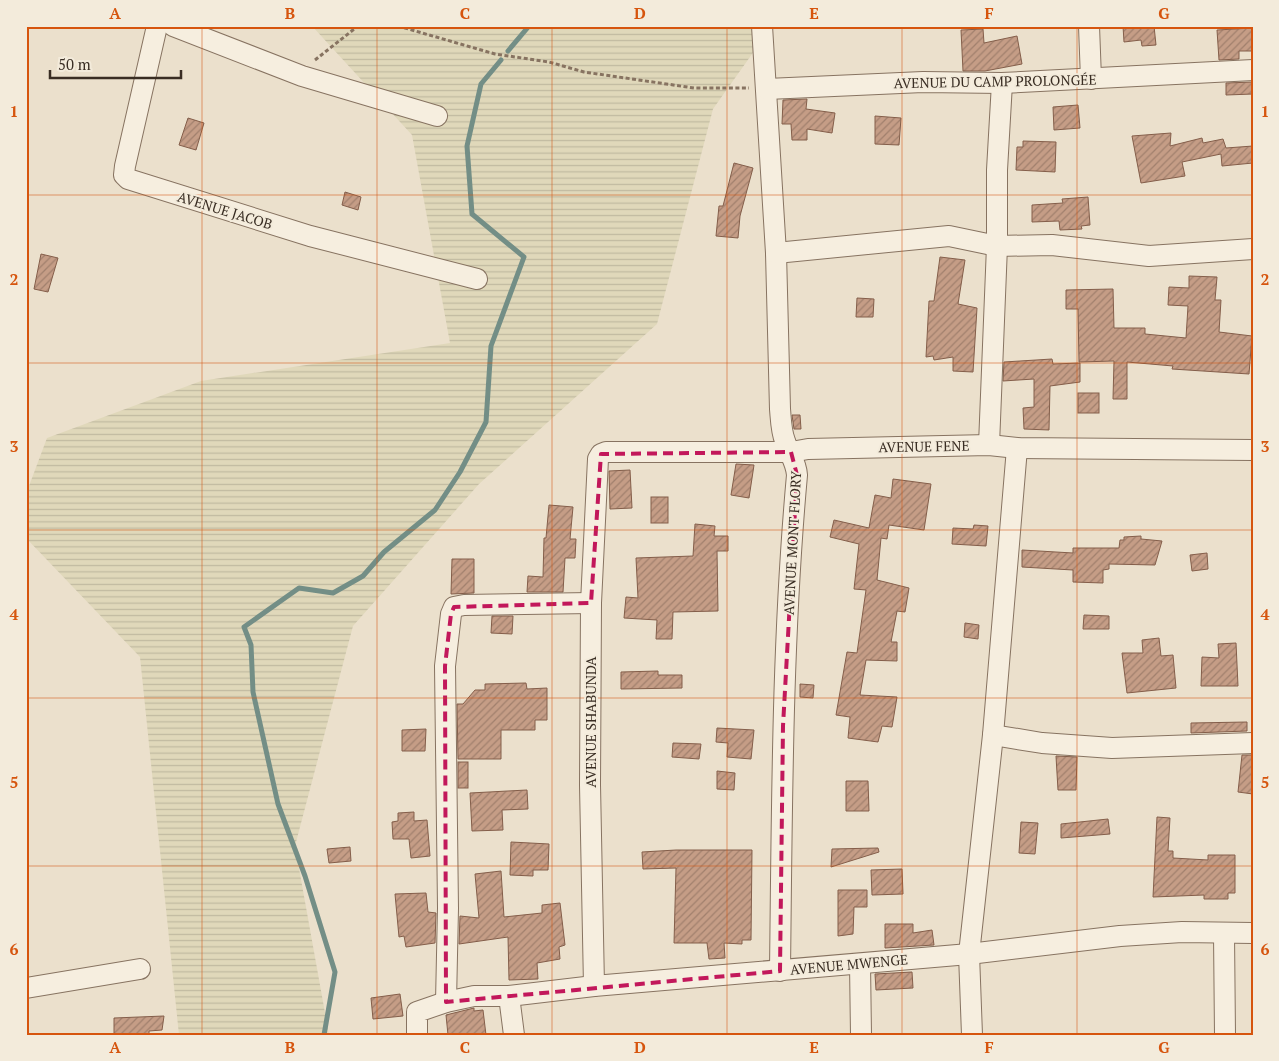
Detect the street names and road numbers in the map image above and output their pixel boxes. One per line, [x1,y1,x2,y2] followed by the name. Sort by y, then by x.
[893,70,1097,92] street label: AVENUE DU CAMP PROLONGÉE
[175,187,275,233] street label: AVENUE JACOB
[878,436,970,456] street label: AVENUE FENE
[779,469,805,616] street label: AVENUE MONT FLORY
[581,656,600,788] street label: AVENUE SHABUNDA
[789,949,909,979] street label: AVENUE MWENGE

